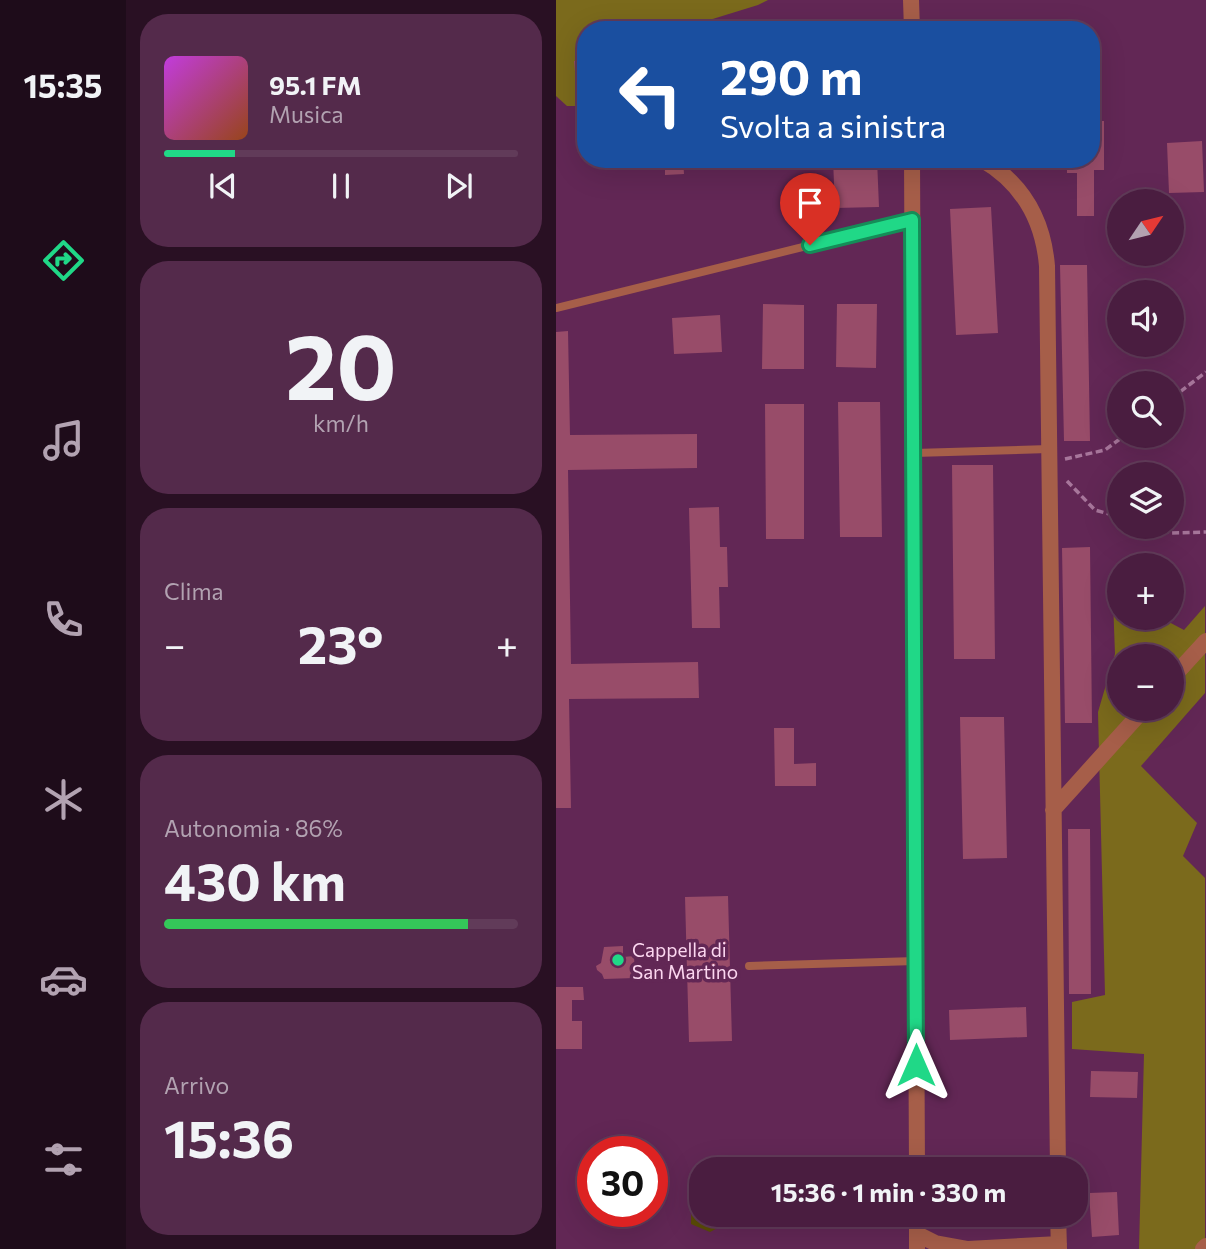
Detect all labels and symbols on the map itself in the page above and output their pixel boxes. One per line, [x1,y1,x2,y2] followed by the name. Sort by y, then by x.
[780,173,840,245] pin
[1107,189,1184,266] north arrow
[632,938,738,983] place label: Cappella di San Martino
[610,952,626,968] marker: Cappella di San Martino
[879,1028,953,1102] position arrow
[577,1136,668,1227] speed limit sign: 30

